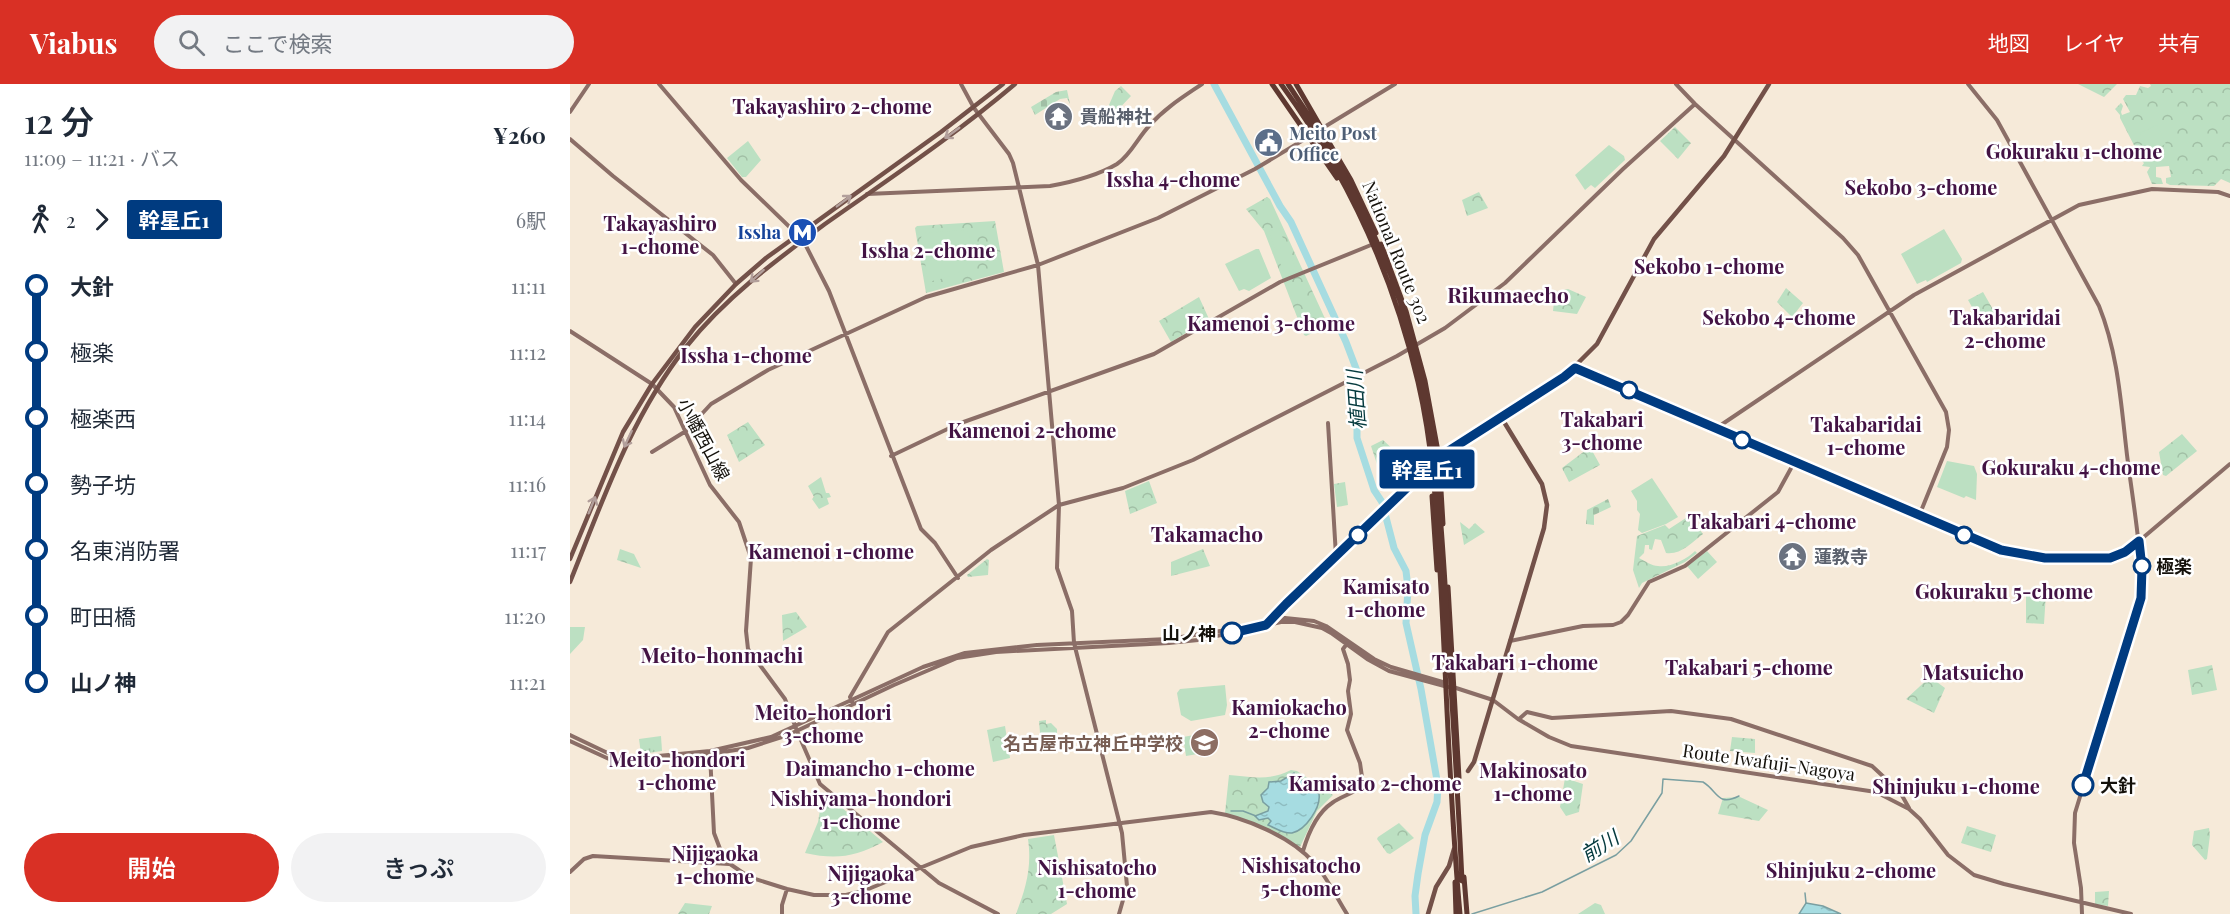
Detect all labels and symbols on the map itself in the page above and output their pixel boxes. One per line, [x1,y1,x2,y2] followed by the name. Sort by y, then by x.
[732,92,932,119] district label: Takayashiro 2-chome
[1043,100,1075,132] temple icon: 貴船神社
[1080,104,1152,128] place label: 貴船神社
[1289,121,1377,166] place label: Meito Post Office
[945,127,961,139] one-way arrow
[1252,127,1284,159] public building icon: Meito Post Office
[1986,137,2162,164] district label: Gokuraku 1-chome
[1106,165,1240,192] district label: Issha 4-chome
[1845,173,1997,200] district label: Sekobo 3-chome
[1357,177,1437,327] street label: National Route 302
[836,195,852,207] one-way arrow
[603,209,717,259] district label: Takayashiro 1-chome
[786,216,818,248] metro station icon: Issha
[737,220,782,244] place label: Issha
[861,236,995,263] district label: Issha 2-chome
[1634,252,1784,279] district label: Sekobo 1-chome
[750,269,765,283] one-way arrow
[1447,280,1569,308] district label: Rikumaecho
[1702,303,1856,330] district label: Sekobo 4-chome
[1949,303,2061,353] district label: Takabaridai 2-chome
[1187,309,1355,336] district label: Kamenoi 3-chome
[680,341,812,368] district label: Issha 1-chome
[1339,367,1371,431] water label: 植田川
[1620,381,1638,399] unlabelled marker
[672,394,736,484] street label: 小幡西山線
[1561,405,1643,455] district label: Takabari 3-chome
[1810,410,1922,460] district label: Takabaridai 1-chome
[948,416,1116,443] district label: Kamenoi 2-chome
[622,429,634,447] one-way arrow
[1733,431,1751,449] unlabelled marker
[1385,450,1469,488] line badge: 幹星丘1
[1981,453,2161,480] district label: Gokuraku 4-chome
[587,496,598,514] one-way arrow
[1688,507,1856,534] district label: Takabari 4-chome
[1151,519,1263,547] district label: Takamacho
[1349,526,1367,544] unlabelled marker
[1955,526,1973,544] unlabelled marker
[748,537,914,564] district label: Kamenoi 1-chome
[1777,540,1809,572] temple icon: 蓮教寺
[1814,544,1868,568] place label: 蓮教寺
[2156,554,2192,578] place label: 極楽
[2133,557,2151,575] marker: 極楽
[1343,572,1429,622] district label: Kamisato 1-chome
[1915,577,2093,604] district label: Gokuraku 5-chome
[1162,621,1216,645] place label: 山ノ神
[1221,622,1243,644] marker: 山ノ神
[641,640,804,668] district label: Meito-honmachi
[1432,648,1598,675] district label: Takabari 1-chome
[1665,653,1833,680] district label: Takabari 5-chome
[1922,657,2024,685] district label: Matsuicho
[1231,693,1347,743] district label: Kamiokacho 2-chome
[754,698,892,748] district label: Meito-hondori 3-chome
[1188,727,1220,759] school or university icon: 名古屋市立神丘中学校
[1003,731,1183,755] place label: 名古屋市立神丘中学校
[1681,738,1857,786] street label: Route Iwafuji-Nagoya
[608,745,746,795] district label: Meito-hondori 1-chome
[785,754,975,781] district label: Daimancho 1-chome
[1479,756,1587,806] district label: Makinosato 1-chome
[1288,769,1462,796] district label: Kamisato 2-chome
[1872,772,2040,799] district label: Shinjuku 1-chome
[2100,773,2136,797] place label: 大針
[2072,774,2094,796] marker: 大針
[770,784,952,834] district label: Nishiyama-hondori 1-chome
[1575,822,1625,867] water label: 前川
[671,839,759,889] district label: Nijigaoka 1-chome
[1241,851,1361,901] district label: Nishisatocho 5-chome
[1037,853,1157,903] district label: Nishisatocho 1-chome
[1766,856,1936,883] district label: Shinjuku 2-chome
[827,859,915,909] district label: Nijigaoka 3-chome

